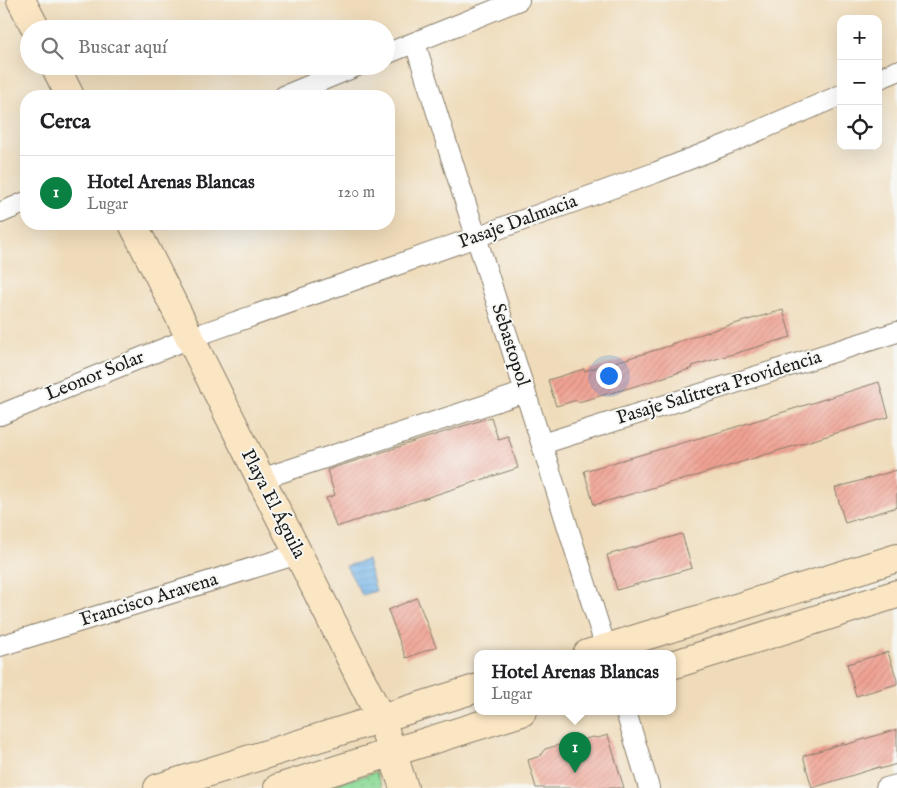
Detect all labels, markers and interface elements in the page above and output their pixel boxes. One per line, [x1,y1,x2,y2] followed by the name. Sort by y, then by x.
[837,15,882,150] map controls
[837,15,882,60] button: +
[20,20,395,75] search box
[38,34,66,62] icon: search
[78,36,167,60] text: Buscar aquí
[837,60,882,105] button: −
[837,105,882,150] button: locate
[40,109,90,136] text: Cerca
[87,171,255,195] text: Hotel Arenas Blancas
[53,183,59,203] text: 1
[338,183,375,203] text: 120 m
[455,189,581,255] street label: Pasaje Dalmacia
[87,195,128,215] text: Lugar
[485,300,535,390] street label: Sebastopol
[42,345,148,407] street label: Leonor Solar
[614,345,825,431] street label: Pasaje Salitrera Providencia
[596,363,622,389] your location
[235,445,312,564] street label: Playa El Águila
[77,567,222,632] street label: Francisco Aravena
[474,650,676,715] popup
[491,661,659,685] text: Hotel Arenas Blancas
[491,685,532,705] text: Lugar
[559,732,591,773] pin: 1

